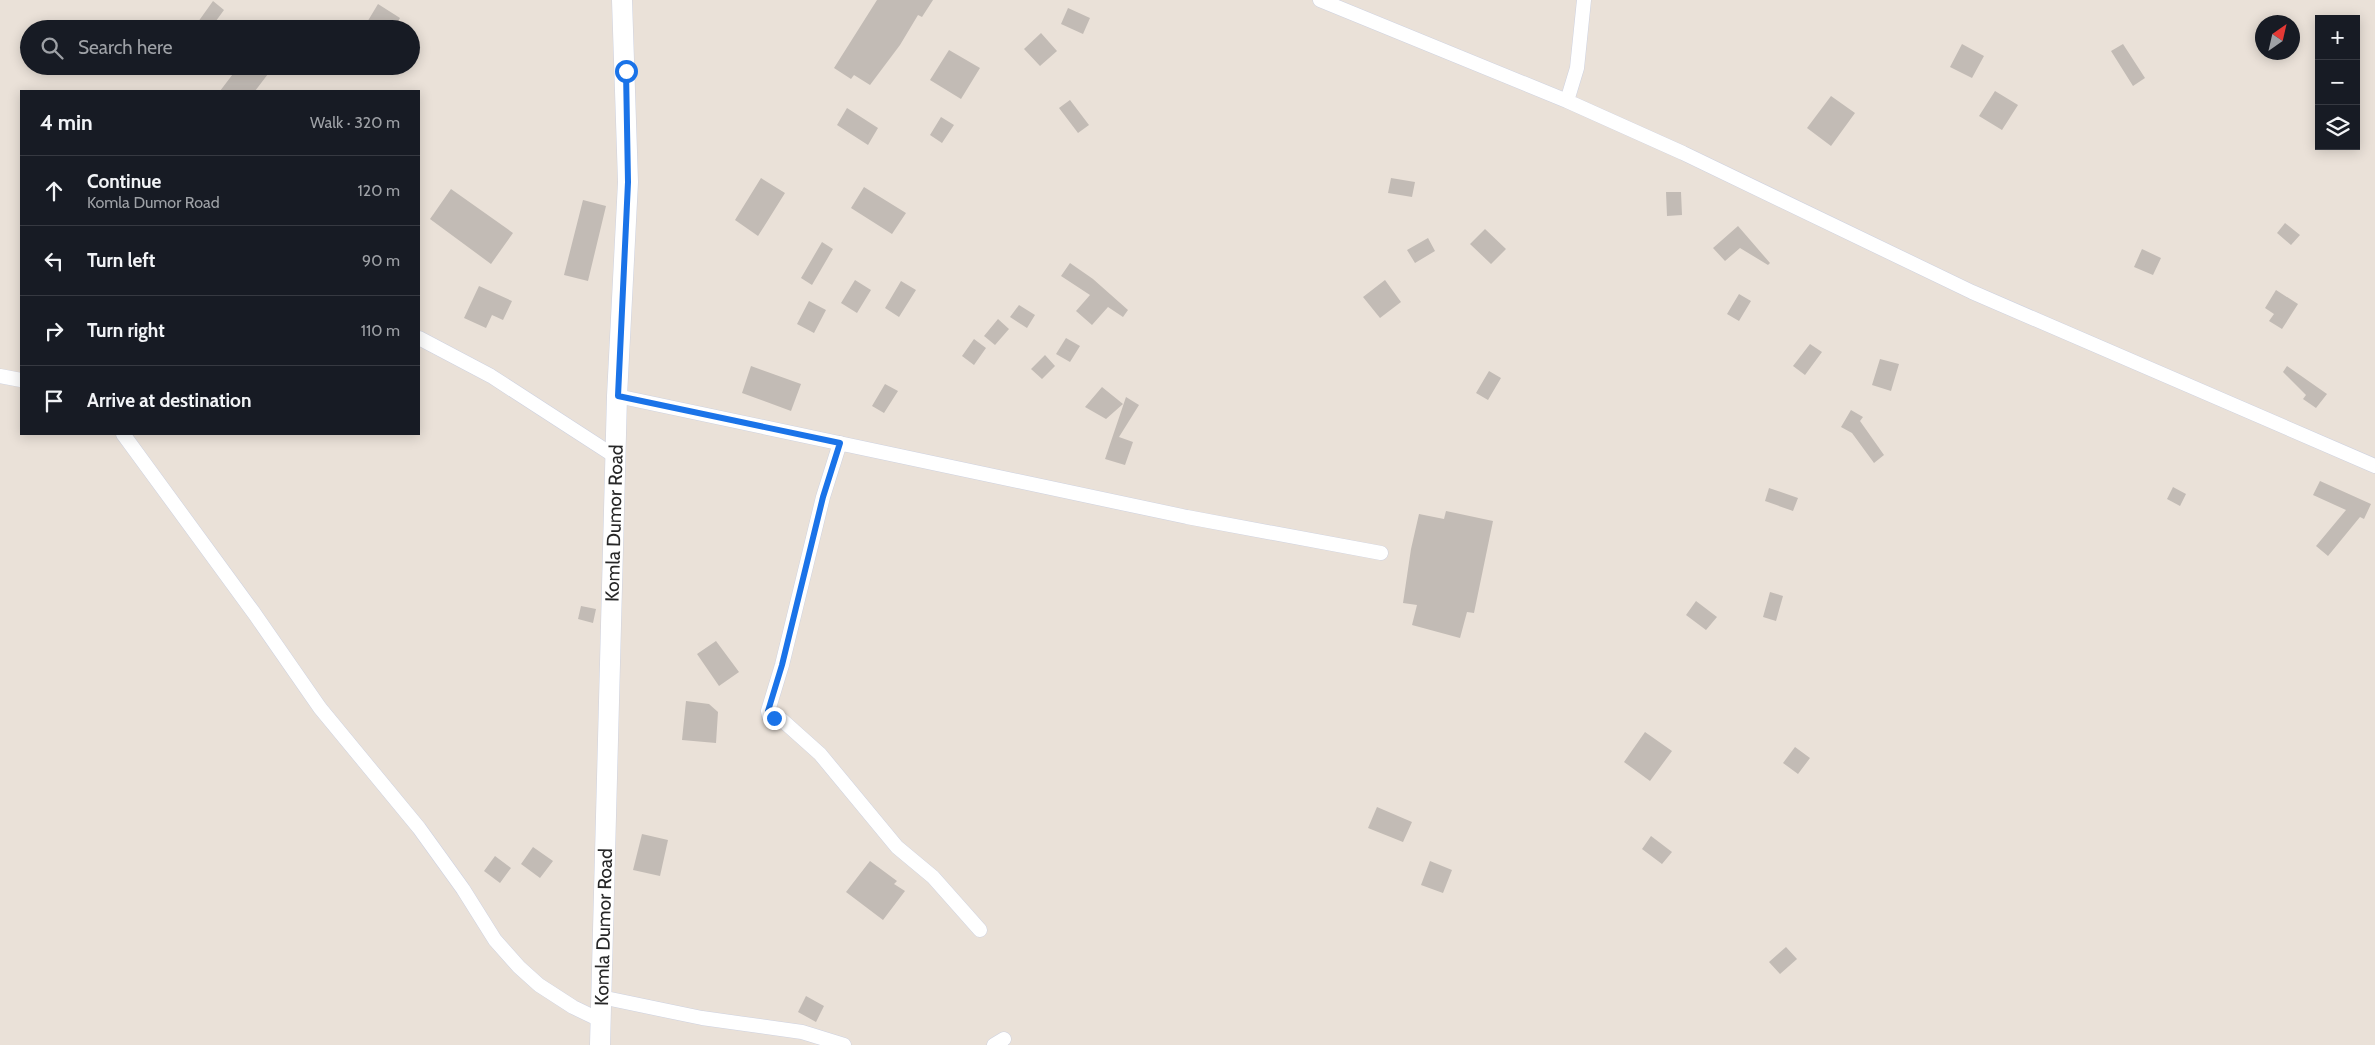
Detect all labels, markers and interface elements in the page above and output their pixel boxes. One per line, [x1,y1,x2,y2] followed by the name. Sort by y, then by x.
[2255,15,2300,60] north arrow
[2315,15,2360,150] map controls
[2315,15,2360,60] button: +
[20,20,420,75] search box
[38,34,66,62] icon: search
[78,36,172,59] text: Search here
[615,60,638,83] route start
[2315,60,2360,105] button: −
[2315,105,2360,150] button: layers
[40,110,93,135] text: 4 min
[310,113,400,132] text: Walk · 320 m
[87,170,161,193] text: Continue
[40,177,68,205] icon: ahead
[358,181,400,200] text: 120 m
[87,193,220,212] text: Komla Dumor Road
[40,247,68,275] icon: left
[87,249,155,272] text: Turn left
[362,251,400,270] text: 90 m
[40,317,68,345] icon: right
[87,319,165,342] text: Turn right
[361,321,400,340] text: 110 m
[40,387,68,415] icon: arrive
[87,389,251,412] text: Arrive at destination
[601,444,628,602] street label: Komla Dumor Road
[763,707,786,730] route end
[590,848,617,1006] street label: Komla Dumor Road

